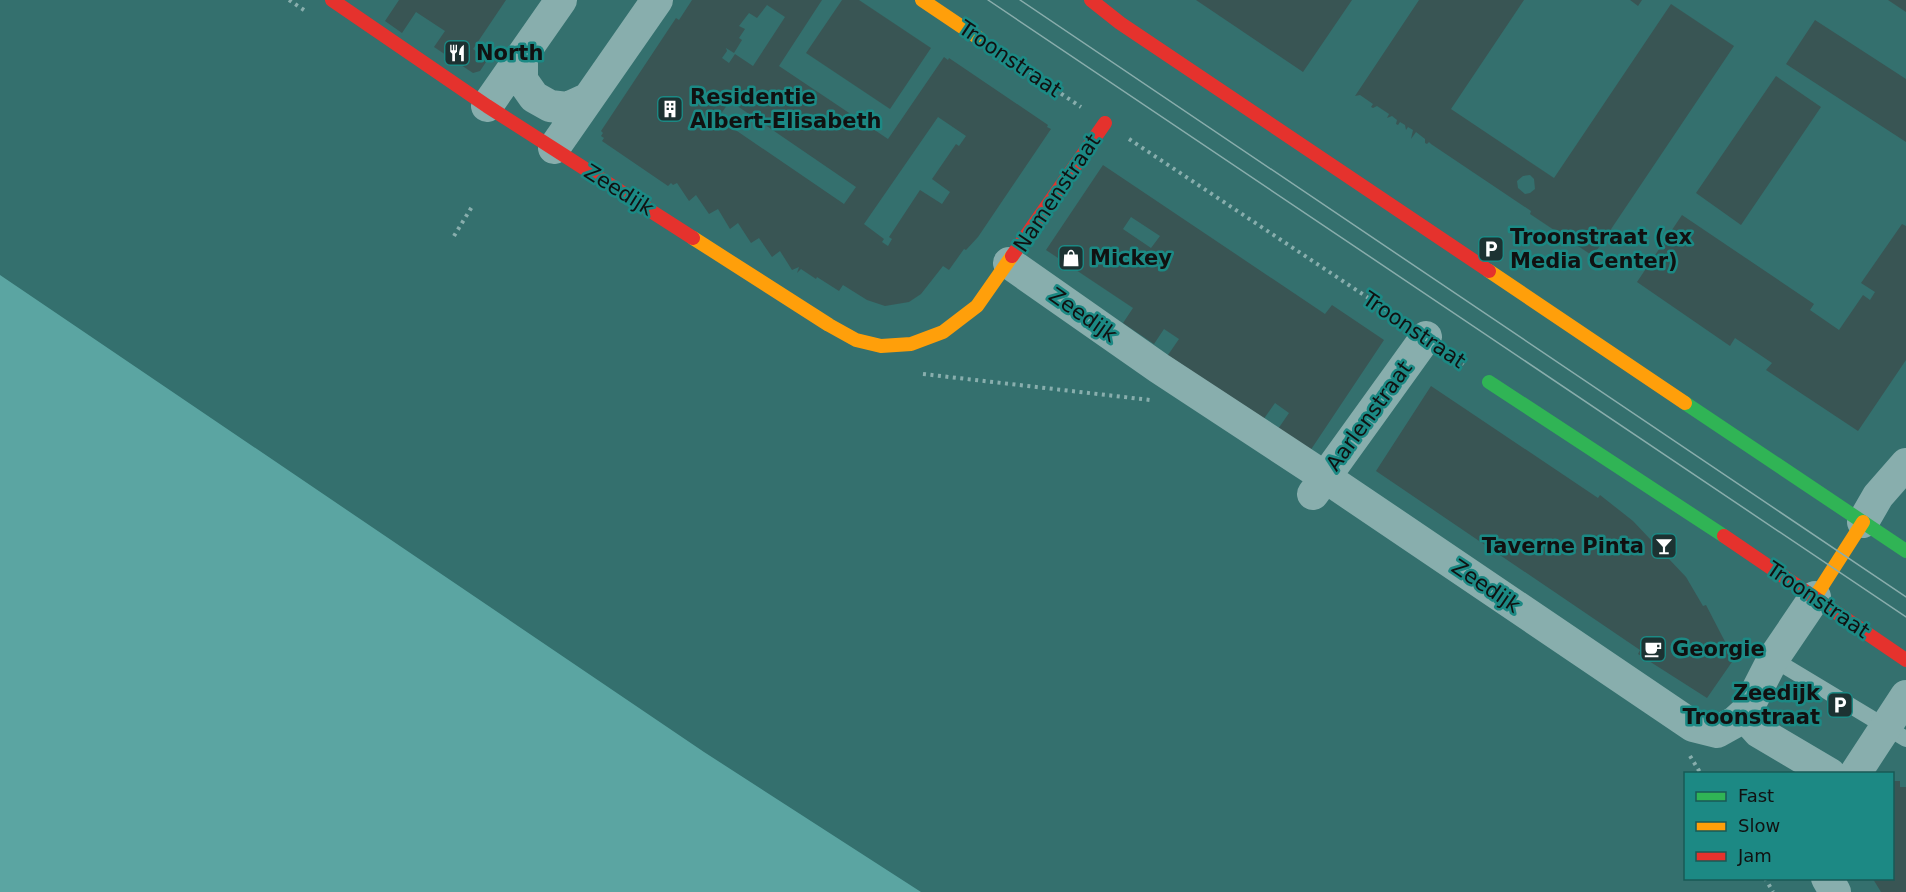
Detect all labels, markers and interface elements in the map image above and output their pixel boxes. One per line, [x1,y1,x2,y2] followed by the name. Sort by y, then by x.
[953,15,1066,102] street label: Troonstraat
[442,38,472,68] restaurant icon: North
[476,41,543,65] place label: North
[690,85,882,133] place label: Residentie Albert-Elisabeth
[655,94,685,124] building icon: Residentie Albert-Elisabeth
[1009,129,1105,257] street label: Namenstraat
[580,159,659,221] street label: Zeedijk
[1510,225,1693,273] place label: Troonstraat (ex Media Center)
[1476,234,1506,264] parking icon: Troonstraat (ex Media Center)
[1056,243,1086,273] shop icon: Mickey
[1090,246,1172,270] place label: Mickey
[1044,283,1122,348] street label: Zeedijk
[1357,286,1470,373] street label: Troonstraat
[1321,356,1417,476] street label: Aarlenstraat
[1649,531,1679,561] bar icon: Taverne Pinta
[1482,534,1644,558] place label: Taverne Pinta
[1447,554,1525,618] street label: Zeedijk
[1761,556,1874,643] street label: Troonstraat
[1638,634,1668,664] cafe icon: Georgie
[1672,637,1765,661] place label: Georgie
[1683,681,1821,729] place label: Zeedijk Troonstraat
[1825,690,1855,720] parking icon: Zeedijk Troonstraat
[1684,772,1894,880] legend
[1738,785,1774,806] text: Fast
[1738,815,1780,836] text: Slow
[1737,845,1772,866] text: Jam

